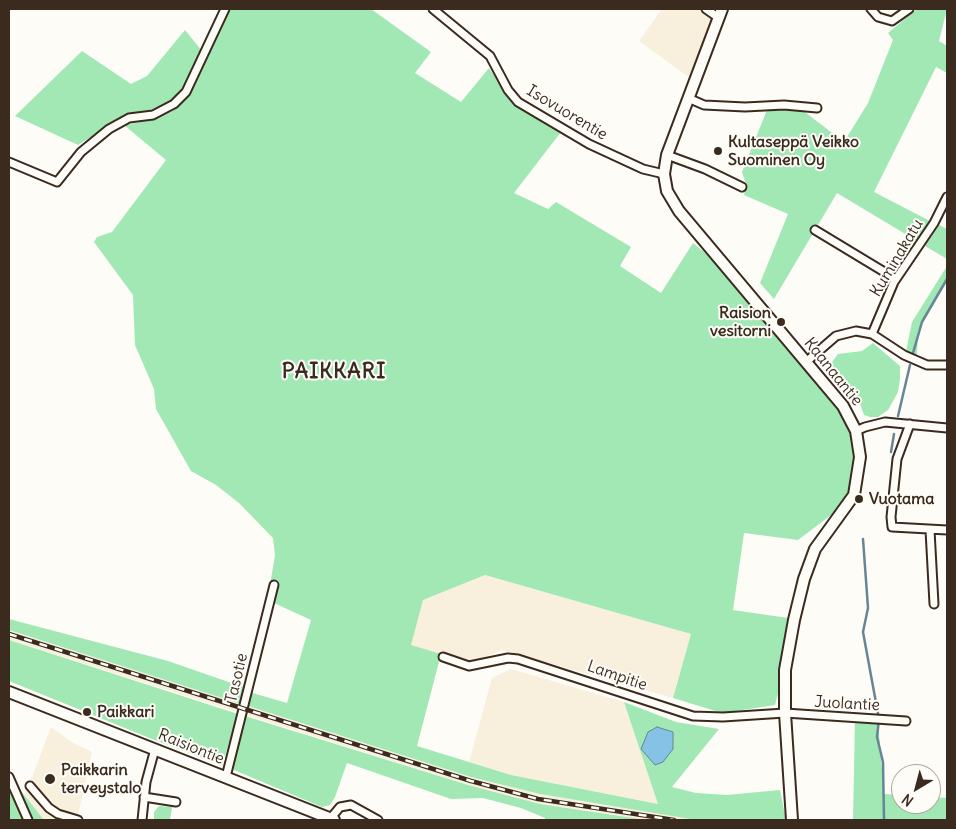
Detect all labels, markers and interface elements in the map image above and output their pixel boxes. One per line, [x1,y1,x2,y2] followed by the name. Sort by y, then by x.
[523,81,611,145] street label: Isovuorentie
[728,132,859,170] place label: Kultaseppä Veikko Suominen Oy
[712,145,724,157] marker: Kultaseppä Veikko Suominen Oy
[866,216,928,300] street label: Kuminakatu
[710,303,771,341] place label: Raision vesitorni
[775,316,787,328] marker: Raision vesitorni
[800,334,866,410] street label: Kaanaantie
[281,359,387,385] district label: PAIKKARI
[869,489,934,509] place label: Vuotama
[853,493,865,505] marker: Vuotama
[222,651,252,705] street label: Tasotie
[585,657,649,695] street label: Lampitie
[814,693,880,715] street label: Juolantie
[97,702,154,722] place label: Paikkari
[81,706,93,718] marker: Paikkari
[155,725,227,769] street label: Raisiontie
[61,760,141,798] place label: Paikkarin terveystalo
[891,764,941,814] north arrow
[43,772,57,786] marker: Paikkarin terveystalo
[898,790,917,810] text: N

